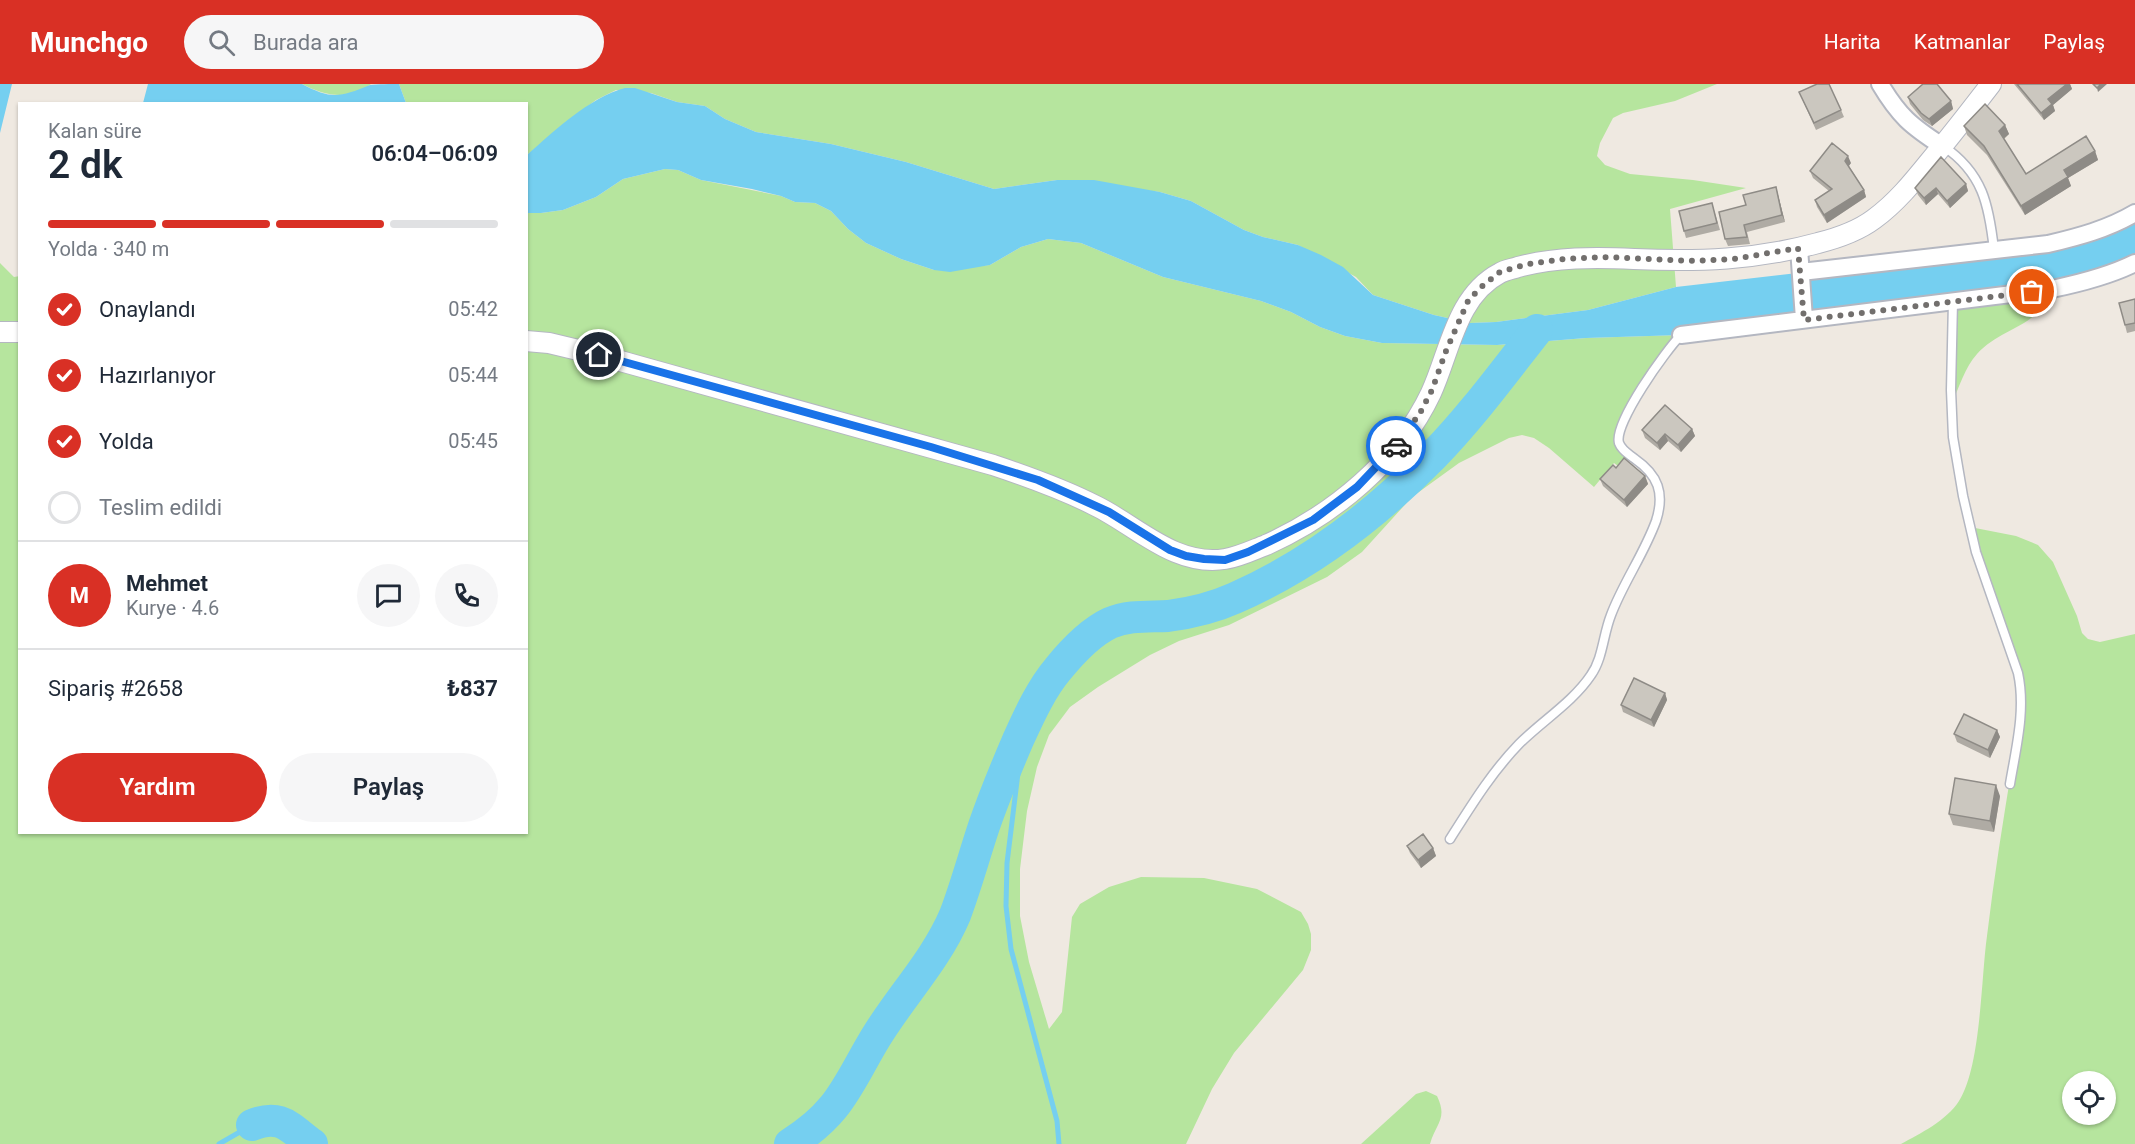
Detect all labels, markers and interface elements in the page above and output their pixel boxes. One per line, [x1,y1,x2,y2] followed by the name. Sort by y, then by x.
[184,15,604,69] search box
[30,26,148,59] text: Munchgo
[205,26,238,59] icon: search
[253,30,359,55] text: Burada ara
[1824,30,1881,54] text: Harita
[1914,30,2010,54] text: Katmanlar
[2043,30,2105,54] text: Paylaş
[48,119,142,143] text: Kalan süre
[371,141,498,166] text: 06:04–06:09
[48,142,123,188] text: 2 dk
[48,237,169,261] text: Yolda · 340 m
[2006,266,2057,317] pin
[2015,275,2048,308] icon: bag
[48,293,81,326] icon: check
[99,297,196,322] text: Onaylandı
[448,297,498,321] text: 05:42
[573,329,624,380] pin
[582,338,615,371] icon: home
[48,359,81,392] icon: check
[99,363,216,388] text: Hazırlanıyor
[448,363,498,387] text: 05:44
[1366,416,1426,476] courier
[48,425,81,458] icon: check
[99,429,154,454] text: Yolda
[448,429,498,453] text: 05:45
[1380,430,1413,463] icon: car
[99,495,222,520] text: Teslim edildi
[357,564,420,627] button: chat
[435,564,498,627] button: phone
[126,571,208,596] text: Mehmet
[70,583,89,608] text: M
[126,596,219,620] text: Kurye · 4.6
[48,676,183,701] text: Sipariş #2658
[447,676,498,701] text: ₺837
[48,753,267,822] button: Yardım
[279,753,498,822] button: Paylaş
[2062,1071,2116,1125] map controls
[2062,1071,2116,1125] button: locate

